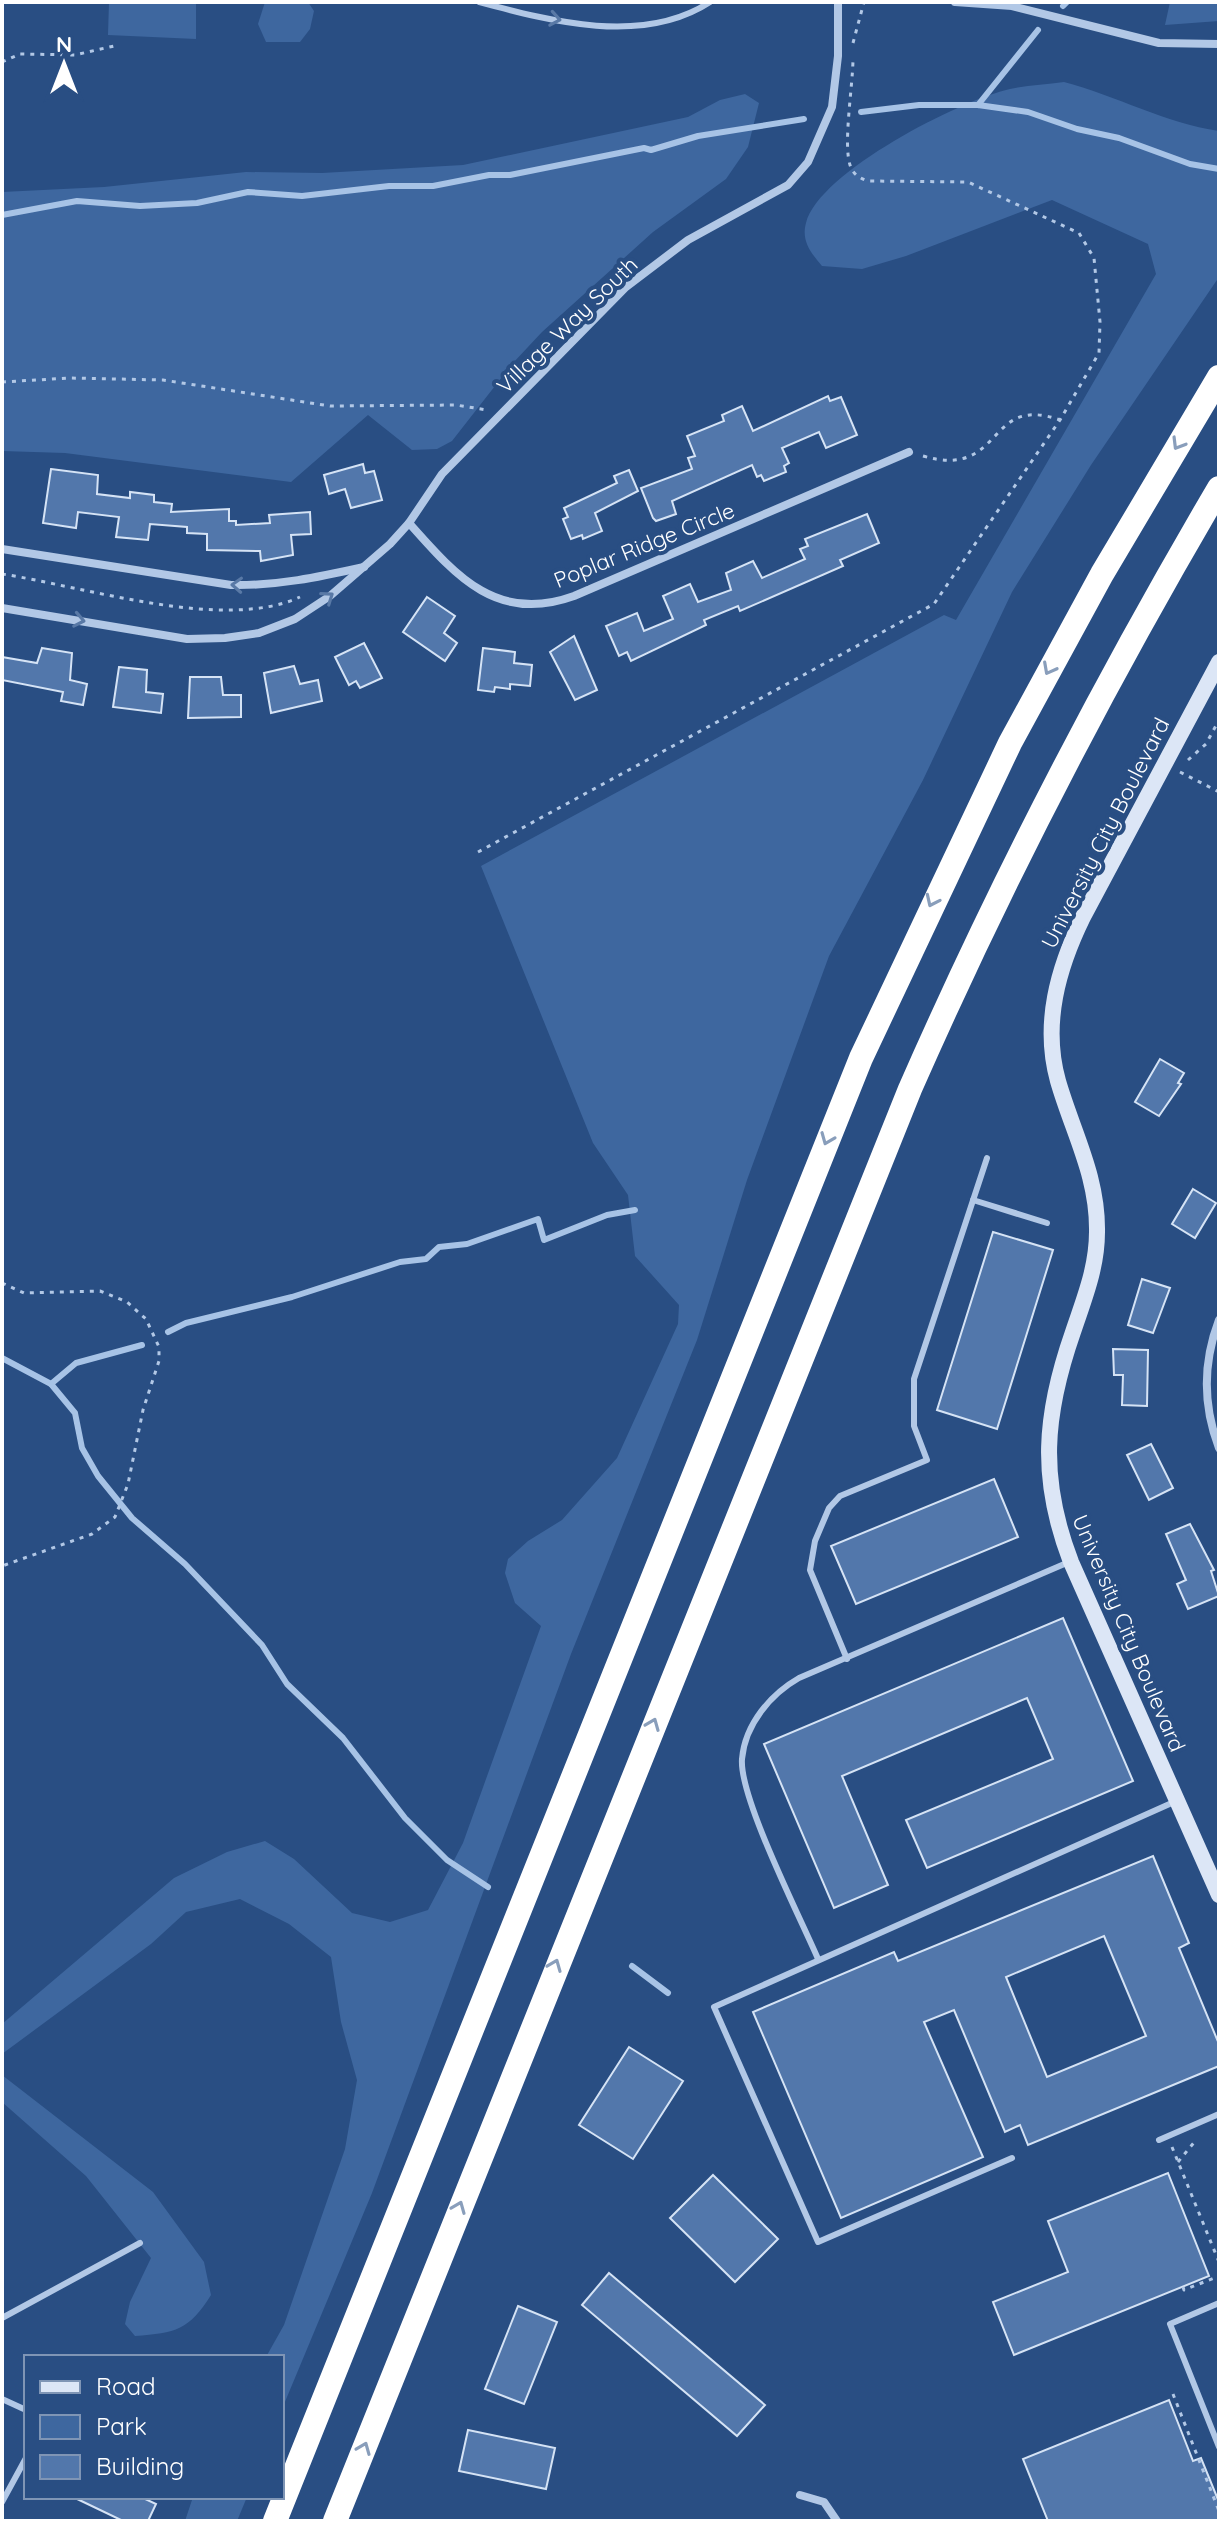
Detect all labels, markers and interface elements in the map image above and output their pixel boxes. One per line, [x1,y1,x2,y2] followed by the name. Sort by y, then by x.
[548,10,562,27] one-way arrow
[24,24,104,104] north arrow
[56,30,72,58] text: N
[491,250,643,400] street label: Village Way South
[1173,435,1188,450] one-way arrow
[549,496,739,594] street label: Poplar Ridge Circle
[230,577,243,594] one-way arrow
[319,592,333,607] one-way arrow
[72,610,86,627] one-way arrow
[1044,661,1059,676] one-way arrow
[1035,713,1175,953] street label: University City Boulevard
[926,893,942,908] one-way arrow
[820,1131,837,1145] one-way arrow
[1066,1510,1192,1756] street label: University City Boulevard
[643,1718,659,1732] one-way arrow
[546,1959,562,1973] one-way arrow
[450,2201,466,2215] one-way arrow
[24,2355,284,2499] legend
[96,2371,156,2401] text: Road
[96,2411,147,2441] text: Park
[354,2442,370,2456] one-way arrow
[96,2451,184,2481] text: Building

